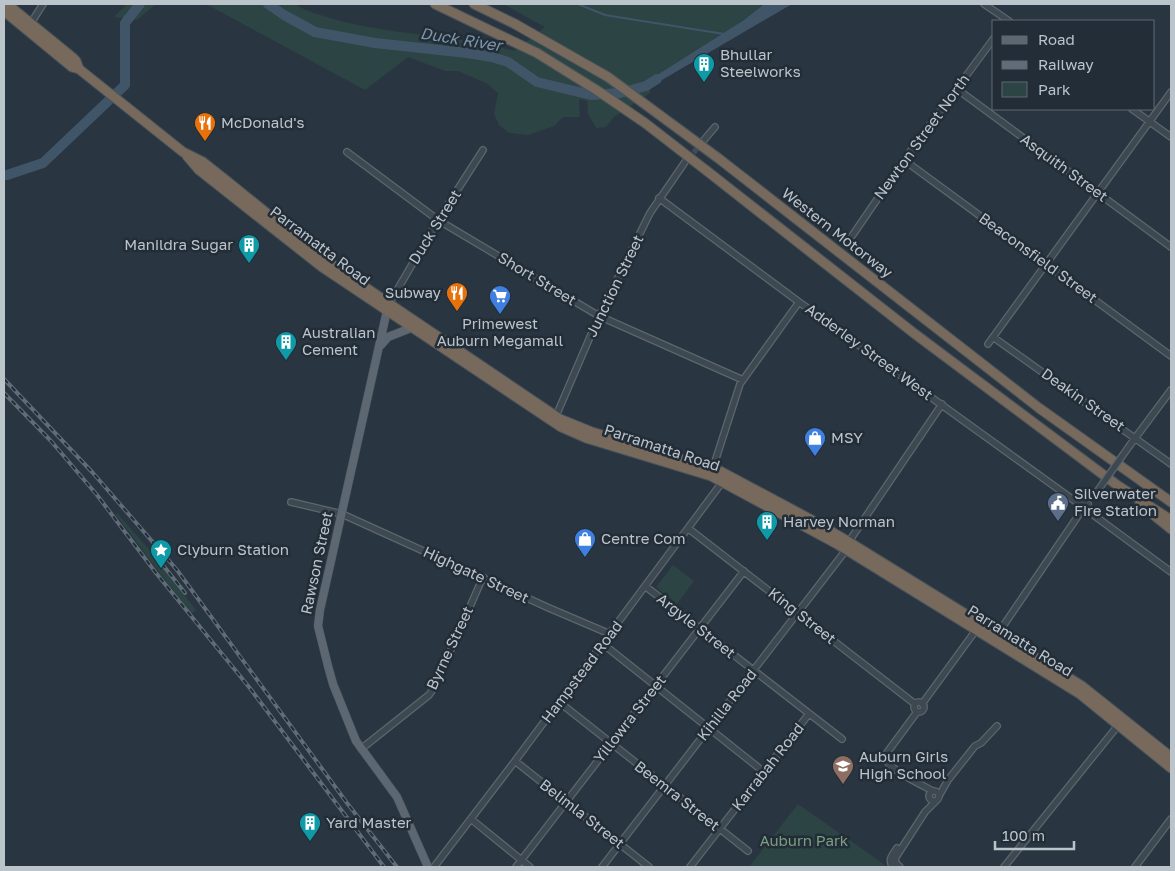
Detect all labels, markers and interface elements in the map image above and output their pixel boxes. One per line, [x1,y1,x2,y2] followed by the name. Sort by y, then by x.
[992,20,1155,110] legend
[419,23,506,56] water label: Duck River
[1038,30,1075,48] text: Road
[720,45,801,80] place label: Bhullar Steelworks
[692,52,716,83] building icon: Bhullar Steelworks
[1038,55,1094,73] text: Railway
[870,70,973,203] street label: Newton Street North
[1038,80,1071,98] text: Park
[193,111,217,142] restaurant icon: McDonald's
[221,113,304,131] place label: McDonald's
[1017,129,1112,205] street label: Asquith Street
[779,183,897,281] street label: Western Motorway
[404,186,464,267] street label: Duck Street
[267,202,374,289] street label: Parramatta Road
[976,208,1101,306] street label: Beaconsfield Street
[582,232,647,339] street label: Junction Street
[237,233,261,264] building icon: Manildra Sugar
[124,235,233,253] place label: Manildra Sugar
[495,248,580,309] street label: Short Street
[445,281,469,312] restaurant icon: Subway
[385,283,442,301] place label: Subway
[488,284,512,315] supermarket icon: Primewest Auburn Megamall
[803,299,937,403] street label: Adderley Street West
[437,314,563,349] place label: Primewest Auburn Megamall
[302,323,375,358] place label: Australian Cement
[274,330,298,361] building icon: Australian Cement
[1038,364,1129,435] street label: Deakin Street
[602,420,722,474] street label: Parramatta Road
[803,426,827,457] shop icon: MSY
[831,428,863,446] place label: MSY
[1074,484,1157,519] place label: Silverwater Fire Station
[1046,491,1070,522] public building icon: Silverwater Fire Station
[296,510,336,616] street label: Rawson Street
[755,510,779,541] building icon: Harvey Norman
[783,512,895,530] place label: Harvey Norman
[573,527,597,558] shop icon: Centre Com
[601,529,686,547] place label: Centre Com
[149,538,173,569] place icon: Clyburn Station
[177,540,289,558] place label: Clyburn Station
[421,542,532,606] street label: Highgate Street
[765,583,840,647] street label: King Street
[654,589,740,662] street label: Argyle Street
[965,601,1076,680] street label: Parramatta Road
[422,603,476,692] street label: Byrne Street
[537,617,625,726] street label: Hampstead Road
[693,665,760,744] street label: Kihilla Road
[589,671,669,766] street label: Yillowra Street
[727,719,807,814] street label: Karrabah Road
[859,747,948,782] place label: Auburn Girls High School
[831,754,855,785] school or university icon: Auburn Girls High School
[631,756,724,834] street label: Beemra Street
[537,775,628,852] street label: Belimla Street
[298,811,322,842] building icon: Yard Master
[326,813,412,831] place label: Yard Master
[995,818,1074,850] scale bar
[1002,826,1045,844] text: 100 m
[760,831,849,849] park label: Auburn Park

